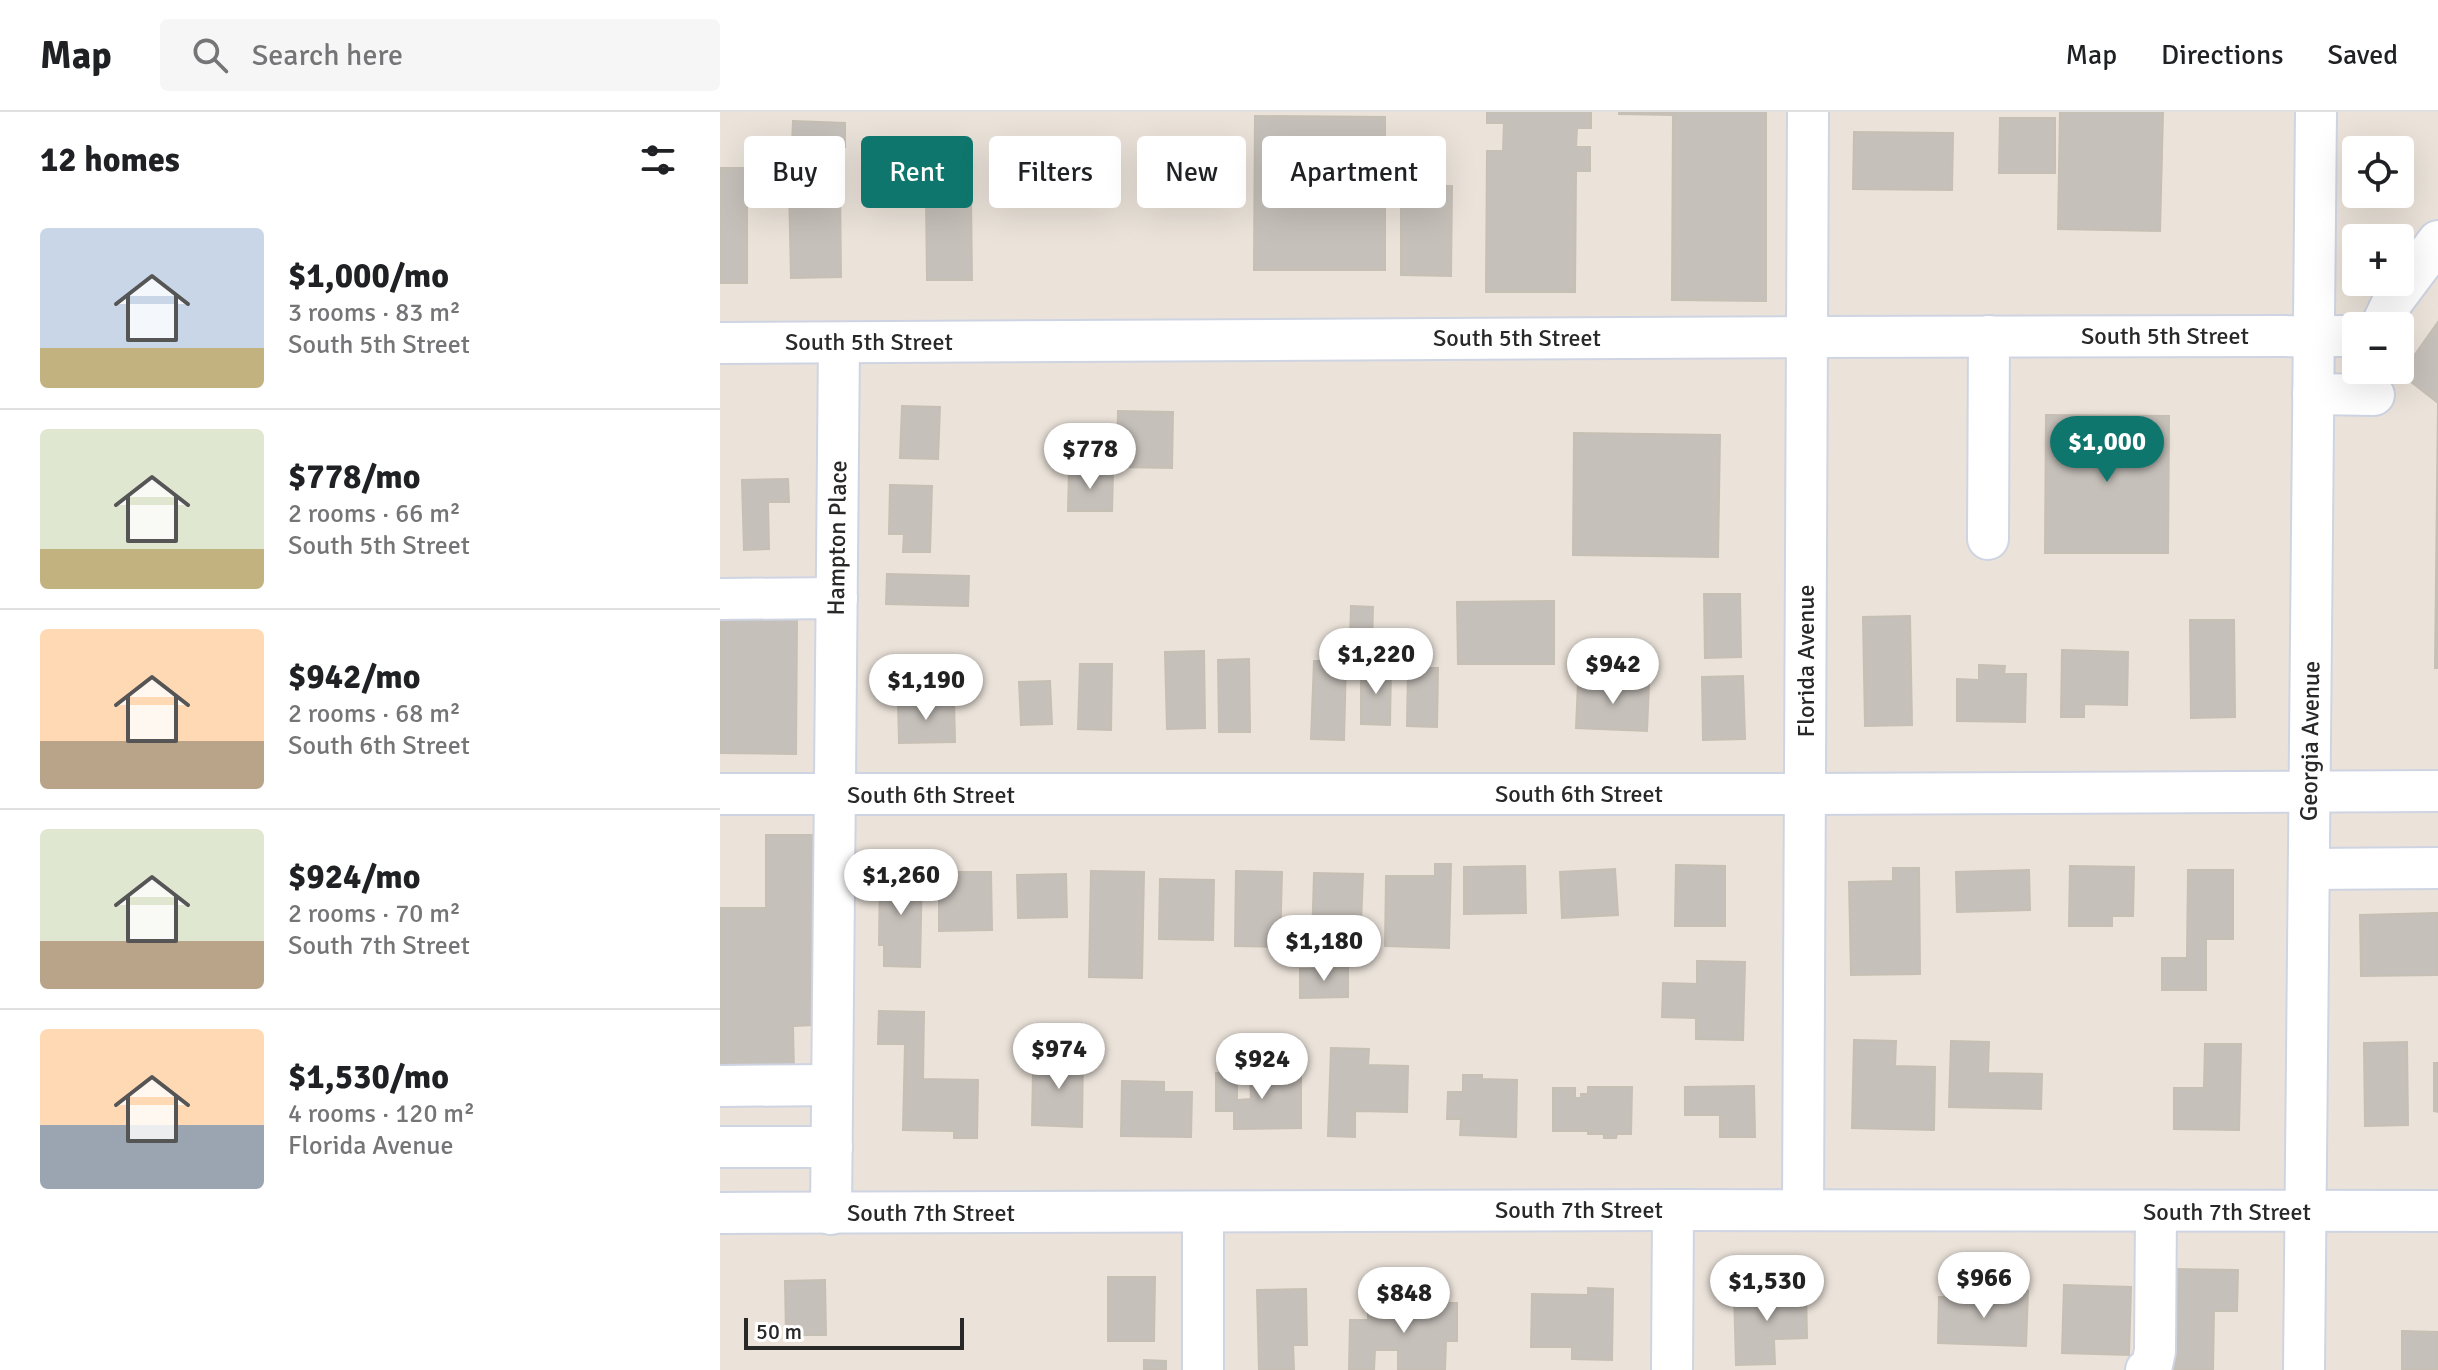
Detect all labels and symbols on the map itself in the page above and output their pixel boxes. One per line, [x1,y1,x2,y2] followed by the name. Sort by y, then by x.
[2081,321,2249,351] street label: South 5th Street
[1433,323,1601,353] street label: South 5th Street
[785,327,953,357] street label: South 5th Street
[2042,416,2172,484] pin: $1,000
[1043,423,1137,491] pin: $778
[821,460,853,616] street label: Hampton Place
[1791,585,1821,737] street label: Florida Avenue
[1311,628,1441,696] pin: $1,220
[1566,638,1660,706] pin: $942
[861,654,991,722] pin: $1,190
[2294,661,2326,821] street label: Georgia Avenue
[1495,779,1663,809] street label: South 6th Street
[847,780,1015,810] street label: South 6th Street
[836,849,966,917] pin: $1,260
[1259,915,1389,983] pin: $1,180
[1012,1023,1106,1091] pin: $974
[1215,1033,1309,1101] pin: $924
[1495,1195,1663,1225] street label: South 7th Street
[2143,1197,2311,1227] street label: South 7th Street
[847,1198,1015,1228] street label: South 7th Street
[1937,1252,2031,1320] pin: $966
[1702,1255,1832,1323] pin: $1,530
[1357,1267,1451,1335] pin: $848
[744,1314,964,1350] scale bar

